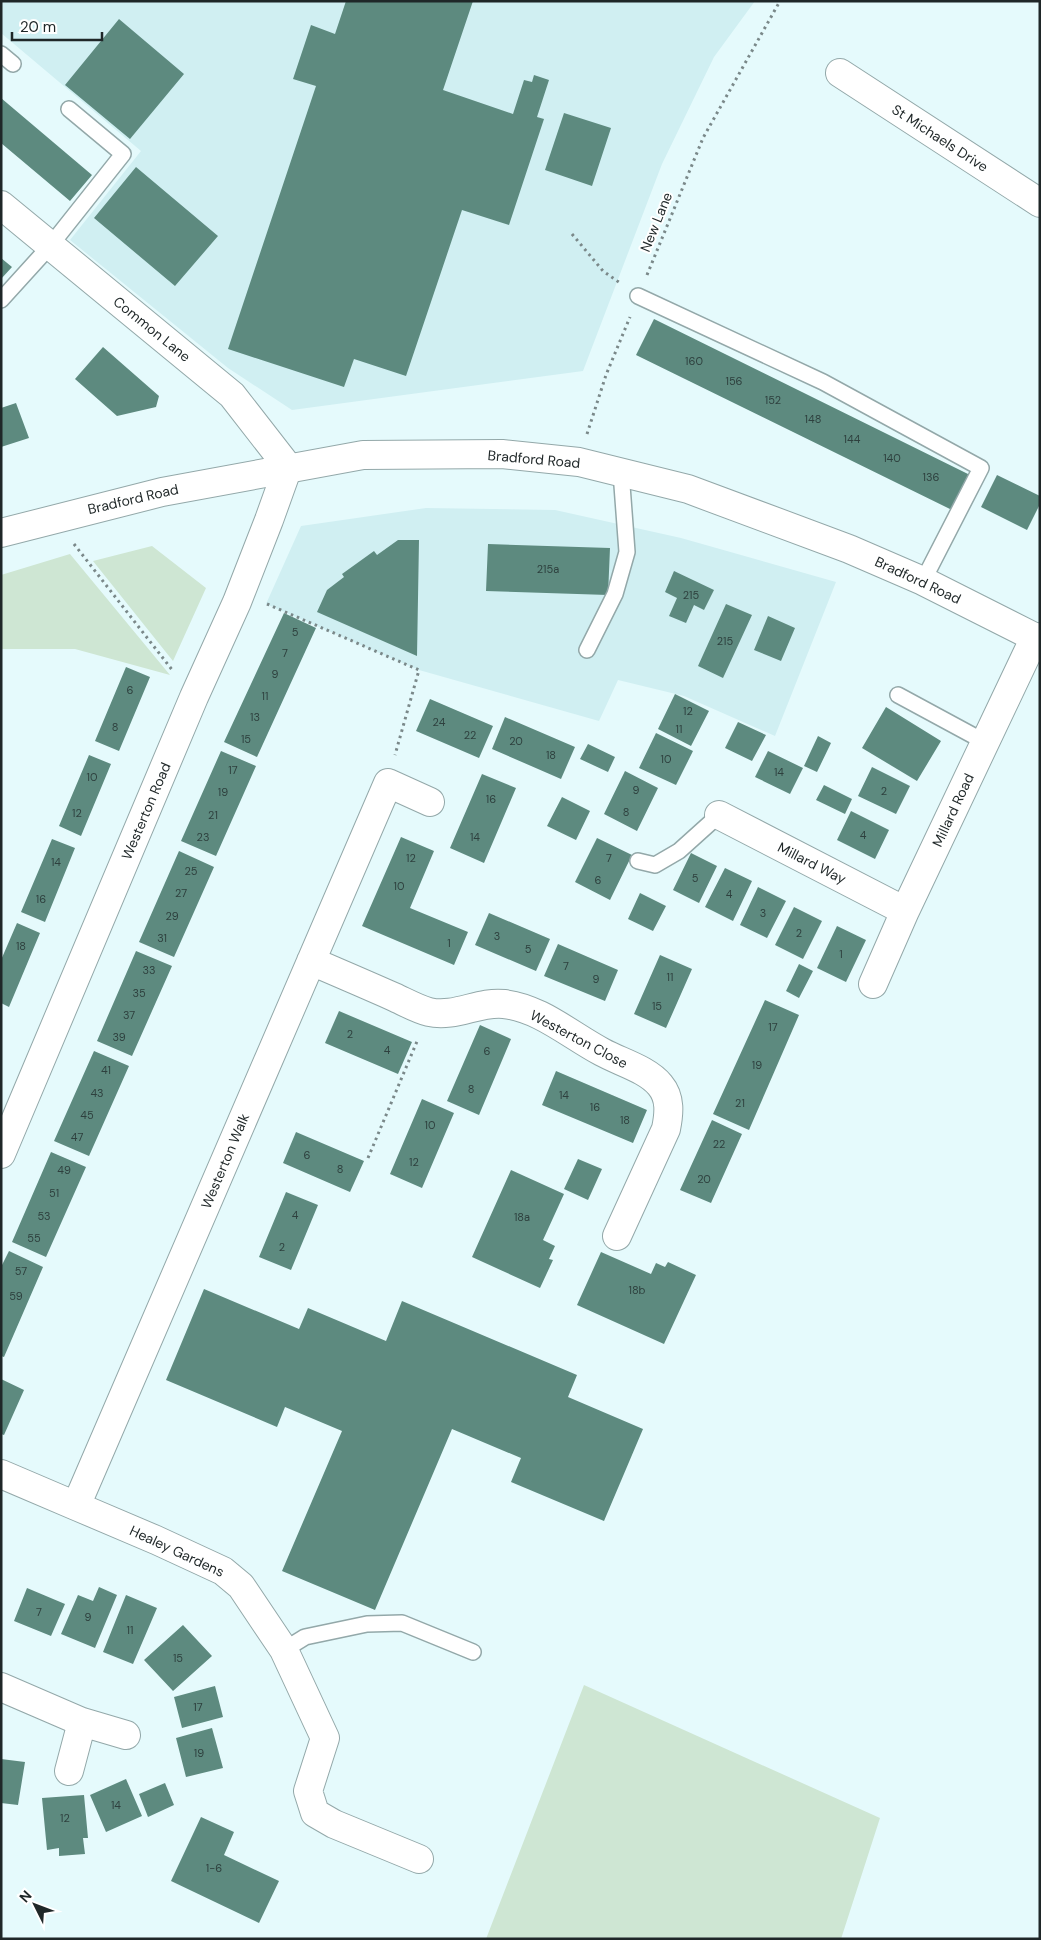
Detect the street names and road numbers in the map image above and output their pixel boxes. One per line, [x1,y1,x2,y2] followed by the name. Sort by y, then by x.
[888,100,992,176] street label: St Michaels Drive
[636,190,676,254] street label: New Lane
[110,292,194,366] street label: Common Lane
[487,446,581,472] street label: Bradford Road
[86,480,180,518] street label: Bradford Road
[872,552,964,608] street label: Bradford Road
[117,760,175,862] street label: Westerton Road
[928,770,978,850] street label: Millard Road
[775,838,849,888] street label: Millard Way
[527,1006,631,1072] street label: Westerton Close
[197,1111,253,1211] street label: Westerton Walk
[127,1521,227,1581] street label: Healey Gardens

